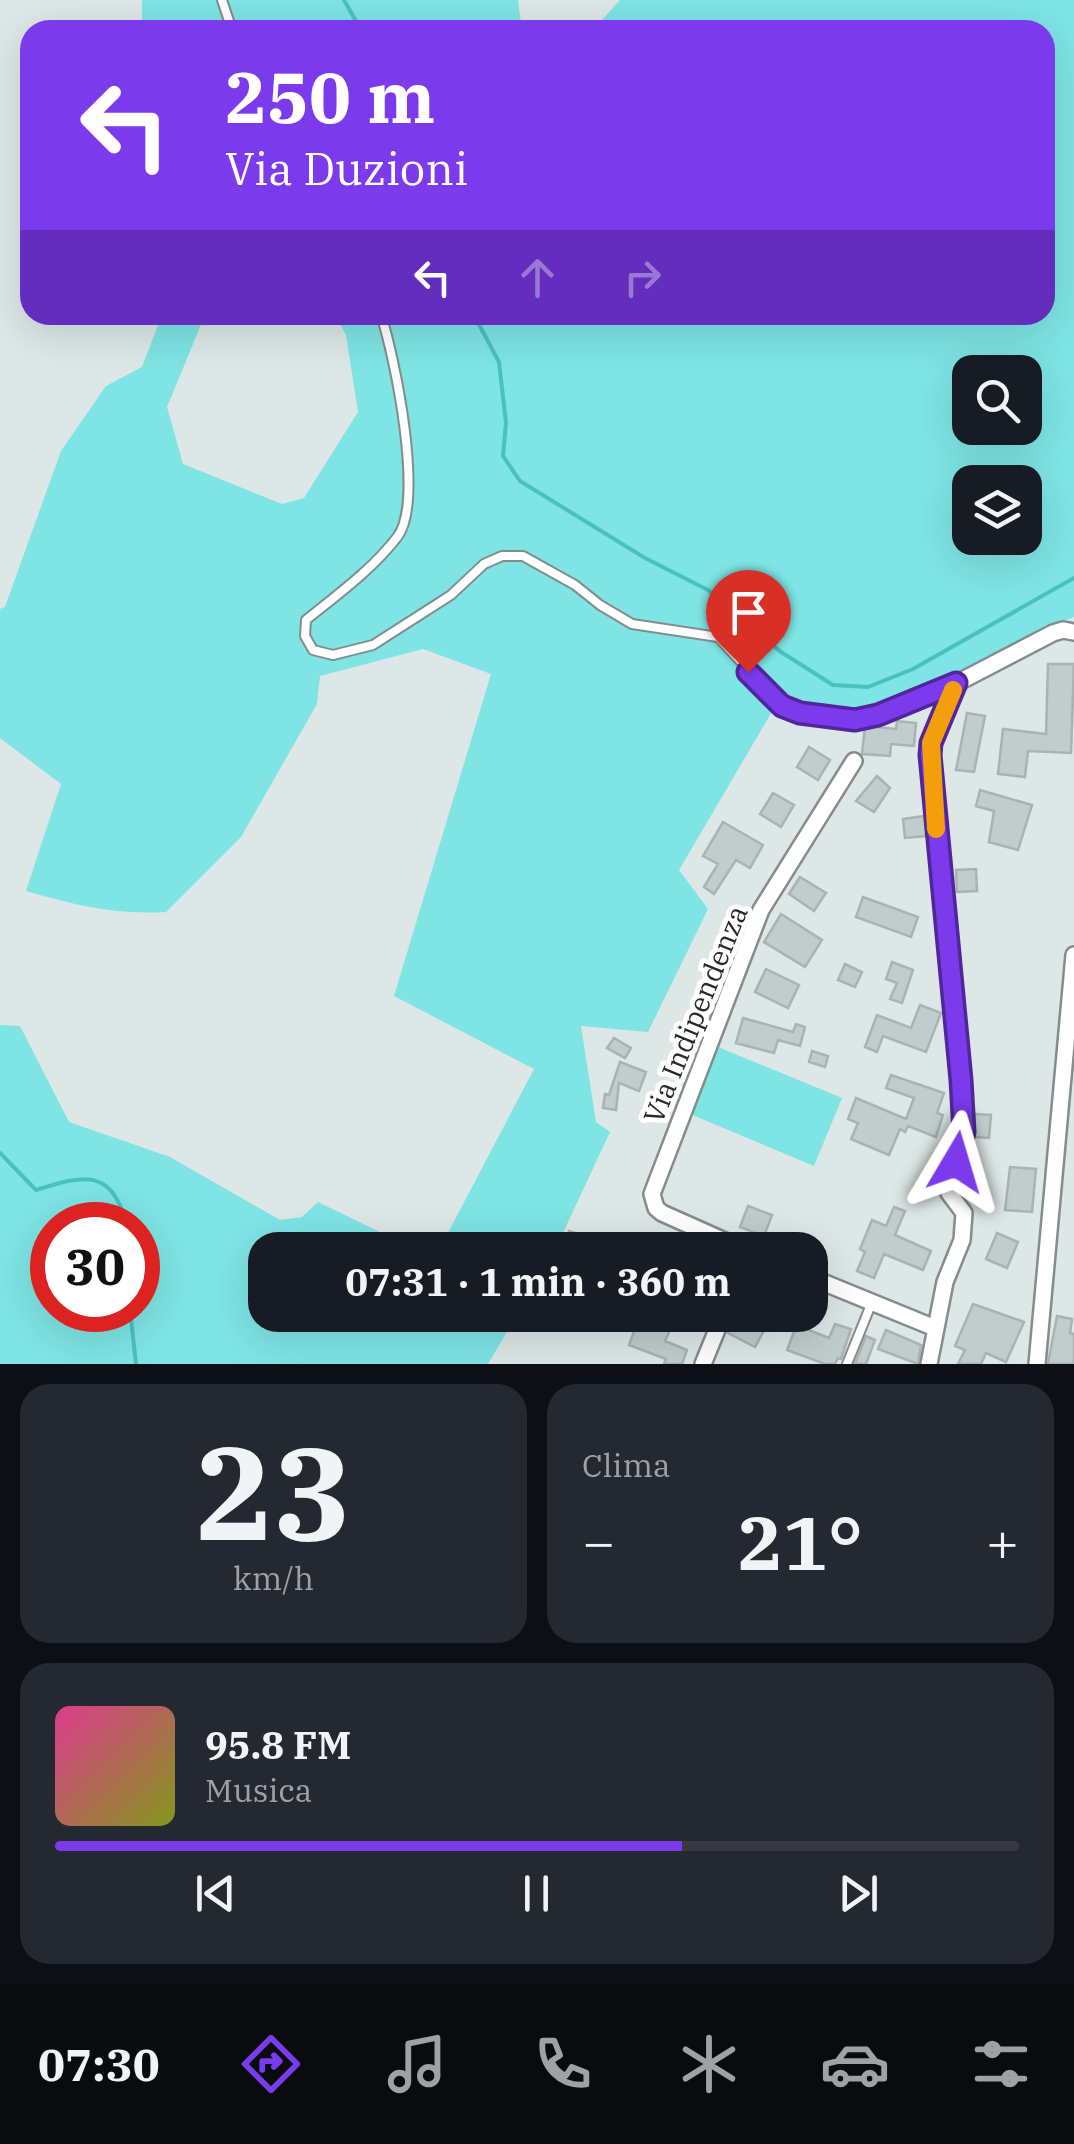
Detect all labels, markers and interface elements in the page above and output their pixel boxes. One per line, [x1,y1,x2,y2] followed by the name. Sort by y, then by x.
[225,51,435,142] text: 250 m
[60,60,190,190] icon: left
[225,139,468,197] text: Via Duzioni
[405,250,460,305] icon: left
[510,250,565,305] icon: ahead
[615,250,670,305] icon: right
[952,355,1042,555] map controls
[952,355,1042,445] button: search
[952,465,1042,555] button: layers
[706,570,791,673] pin
[721,585,776,640] icon: arrive
[634,900,756,1128] street label: Via Indipendenza
[904,1110,1008,1214] position arrow
[30,1202,160,1332] speed limit sign: 30
[345,1257,731,1306] text: 07:31 · 1 min · 360 m
[195,1407,352,1576] text: 23
[582,1444,670,1486] text: Clima
[738,1493,863,1591] text: 21°
[582,1506,615,1577] text: −
[986,1506,1019,1577] text: +
[233,1557,314,1599] text: km/h
[205,1720,351,1769] text: 95.8 FM
[205,1769,312,1811] text: Musica
[188,1866,243,1921] icon: previous
[509,1866,564,1921] icon: pause
[831,1866,886,1921] icon: next
[236,2029,306,2099] icon: directions
[382,2029,452,2099] icon: music
[528,2029,598,2099] icon: phone
[674,2029,744,2099] icon: climate
[820,2029,890,2099] icon: car
[966,2029,1036,2099] icon: filters
[38,2035,160,2093] text: 07:30

